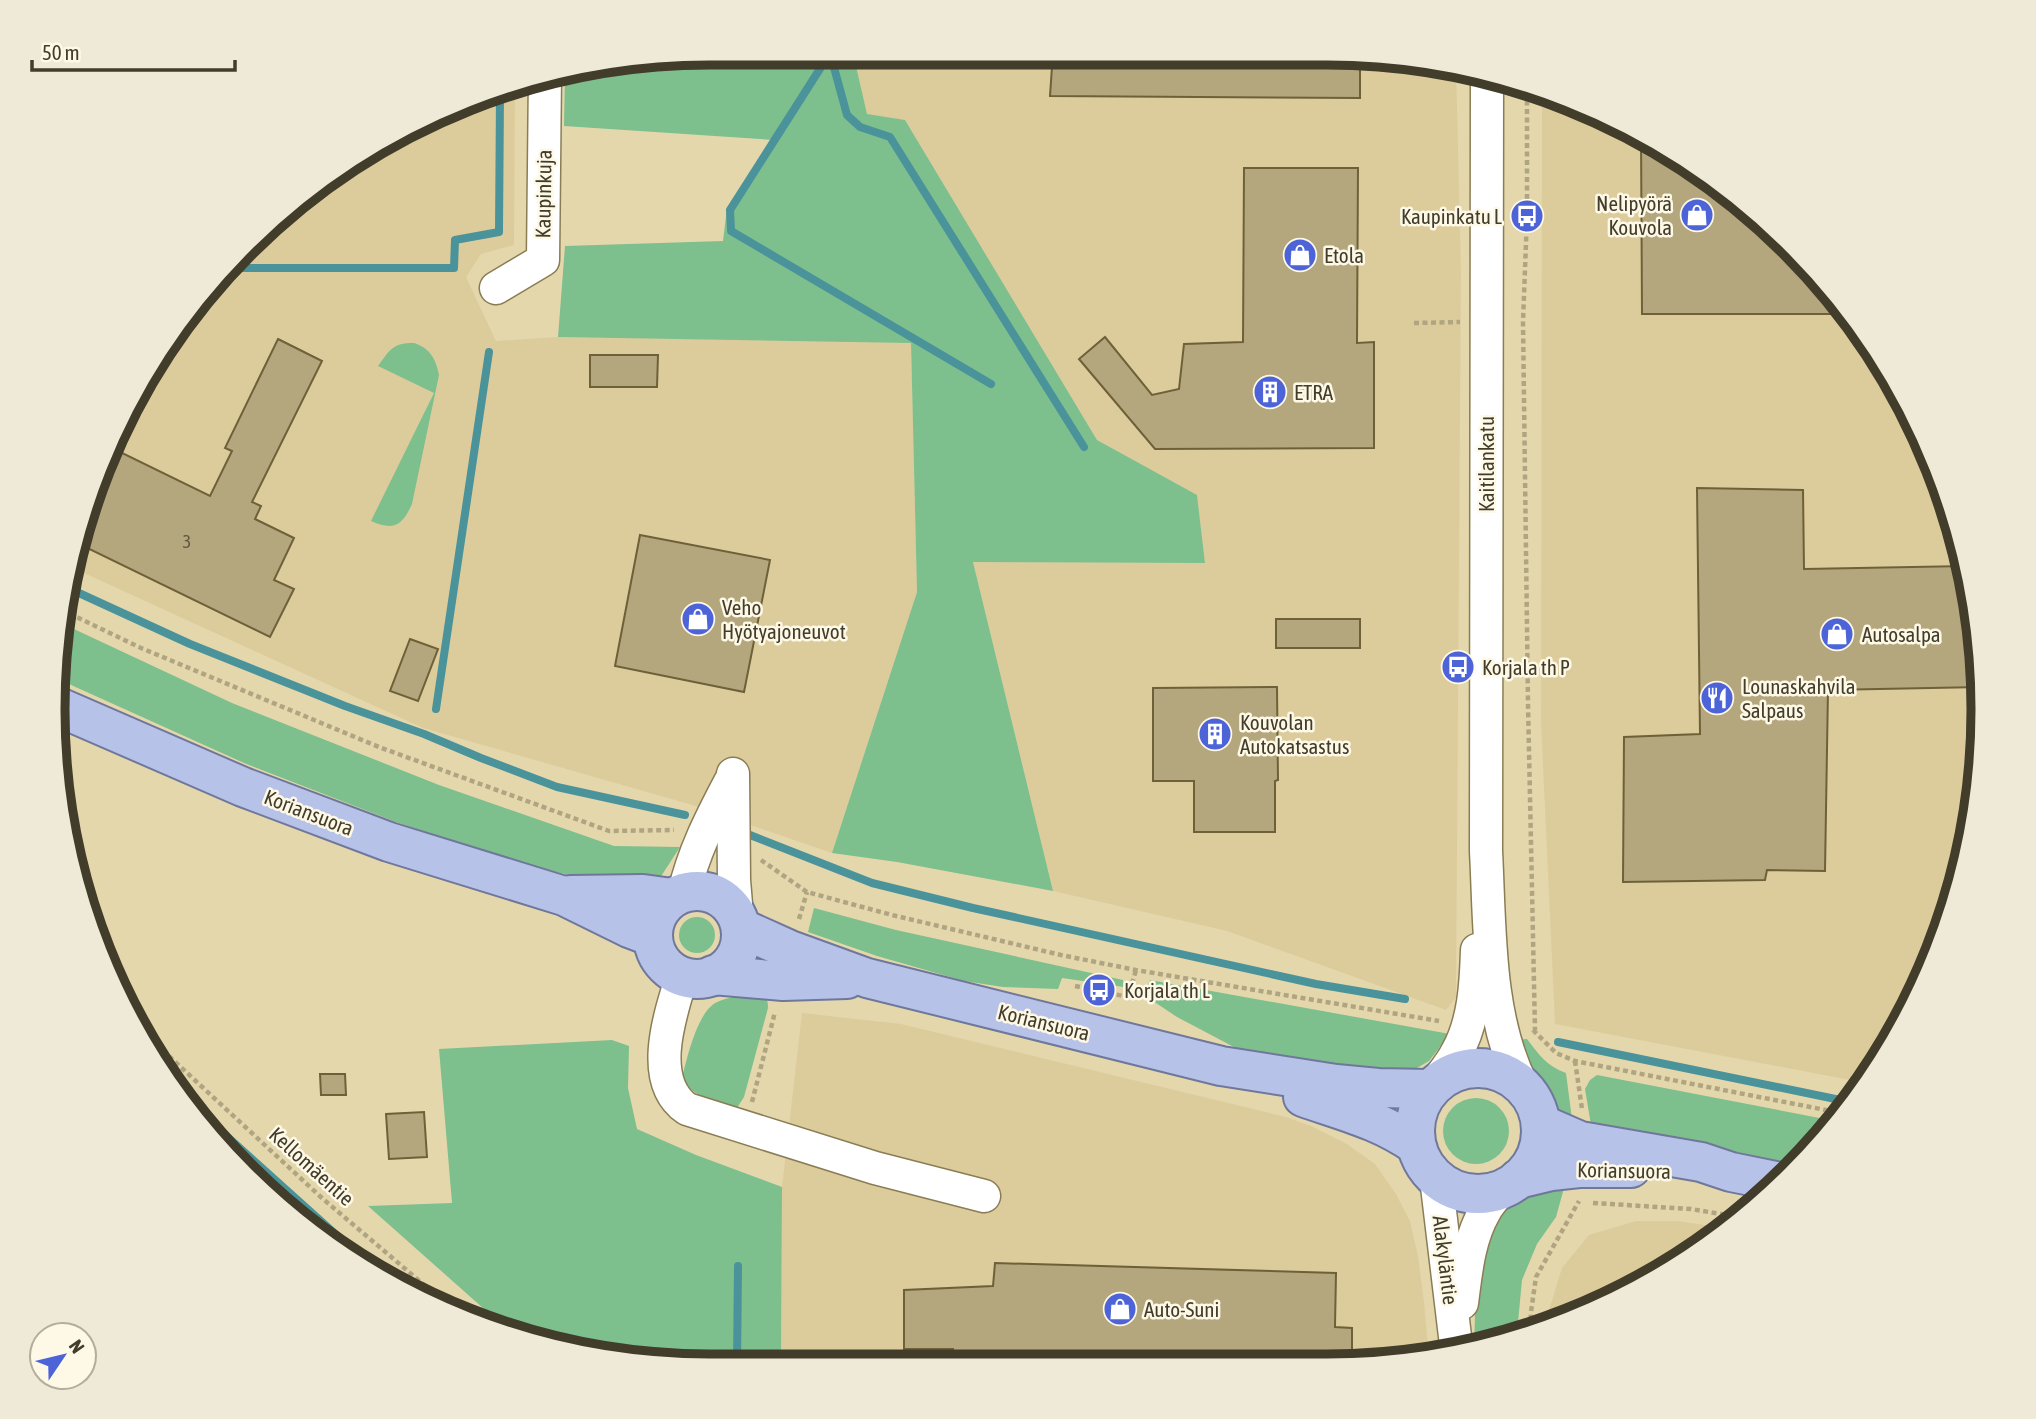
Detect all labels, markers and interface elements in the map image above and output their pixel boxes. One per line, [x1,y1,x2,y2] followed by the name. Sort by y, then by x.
[32,28,234,72] scale bar
[42,40,80,64] text: 50 m
[530,149,556,239] street label: Kaupinkuja
[1596,191,1672,239] place label: Nelipyörä Kouvola
[1678,196,1716,234] shop icon: Nelipyörä Kouvola
[1508,197,1546,235] bus stop icon: Kaupinkatu L
[1401,204,1502,228] place label: Kaupinkatu L
[1281,236,1319,274] shop icon: Etola
[1324,243,1364,267] place label: Etola
[1251,373,1289,411] building icon: ETRA
[1294,380,1334,404] place label: ETRA
[1474,416,1498,512] street label: Kaitilankatu
[183,531,191,552] house number: 3
[722,595,846,643] place label: Veho Hyötyajoneuvot
[679,600,717,638] shop icon: Veho Hyötyajoneuvot
[1818,615,1856,653] shop icon: Autosalpa
[1862,622,1941,646] place label: Autosalpa
[1439,648,1477,686] bus stop icon: Korjala th P
[1482,655,1570,679] place label: Korjala th P
[1742,674,1856,722] place label: Lounaskahvila Salpaus
[1698,679,1736,717] restaurant icon: Lounaskahvila Salpaus
[1240,710,1349,758] place label: Kouvolan Autokatsastus
[1196,715,1234,753] building icon: Kouvolan Autokatsastus
[261,784,357,840] street label: Koriansuora
[1080,971,1118,1009] bus stop icon: Korjala th L
[1124,978,1210,1002] place label: Korjala th L
[996,999,1092,1045] street label: Koriansuora
[265,1122,359,1210] street label: Kellomäentie
[1577,1157,1671,1183] street label: Koriansuora
[1429,1214,1463,1306] street label: Alakyläntie
[1101,1290,1139,1328] shop icon: Auto-Suni
[1144,1297,1219,1321] place label: Auto-Suni
[28,1321,98,1391] north arrow
[65,1335,89,1357] text: N

